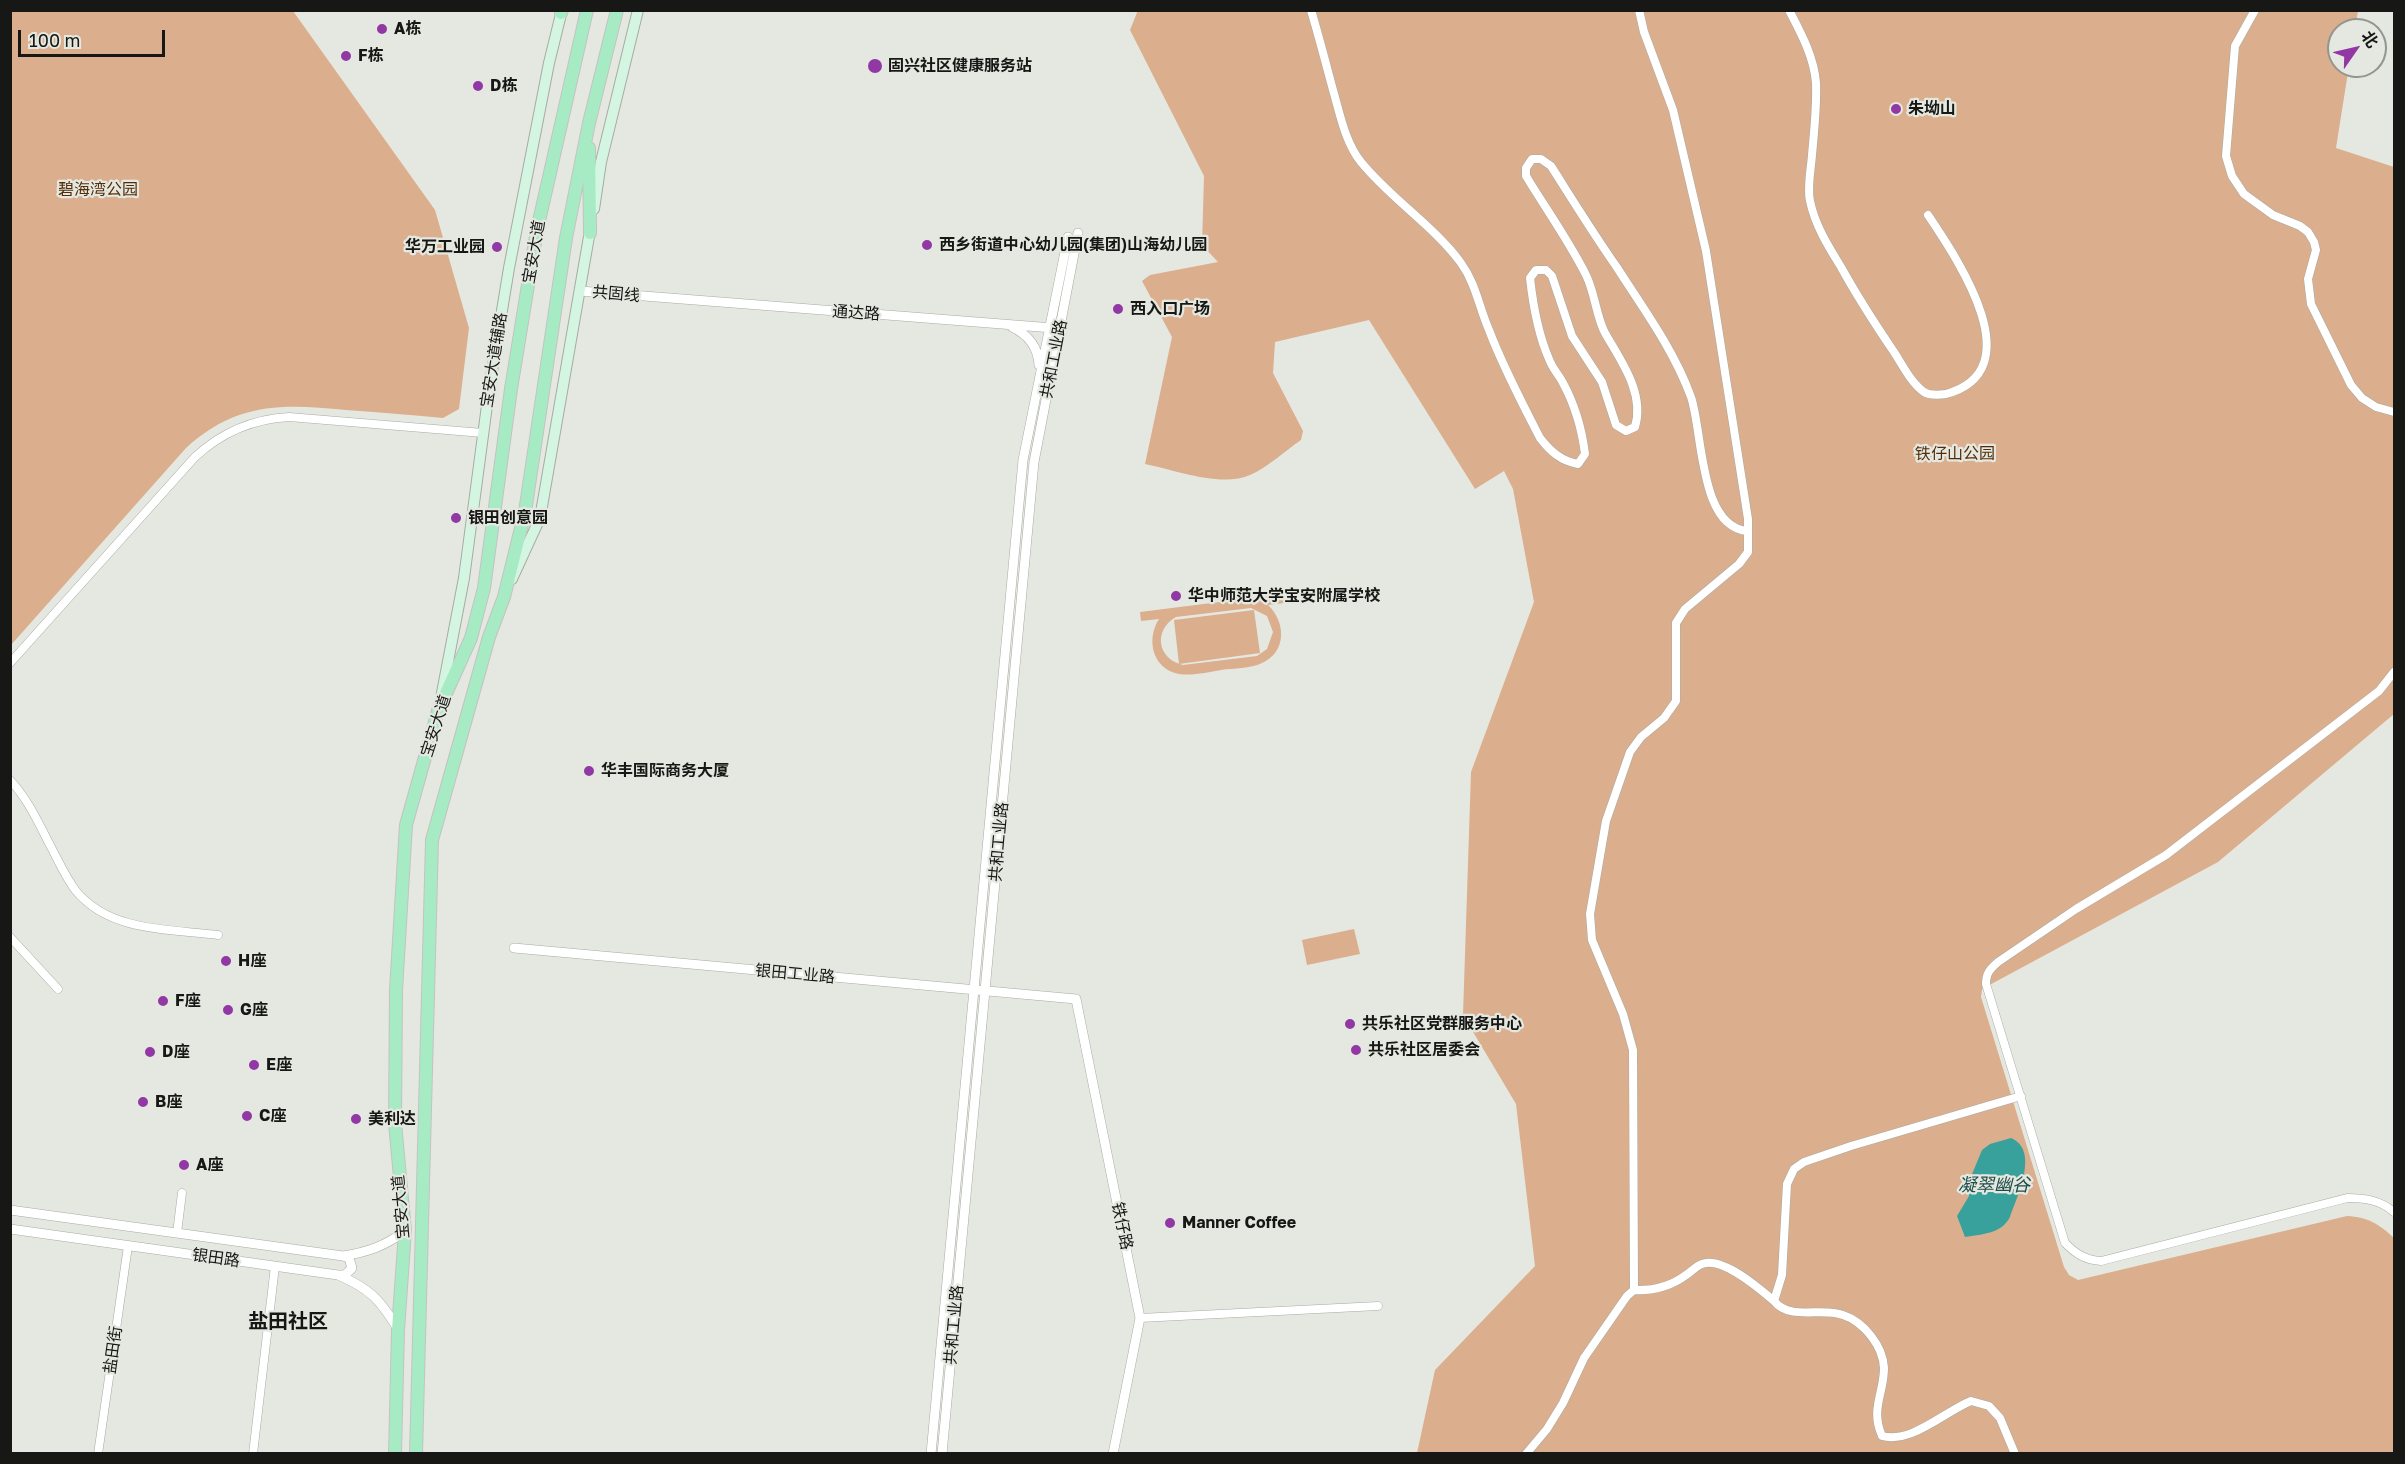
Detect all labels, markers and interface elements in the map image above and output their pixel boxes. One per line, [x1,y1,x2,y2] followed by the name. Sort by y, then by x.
[21,18,168,56] scale bar
[2327,18,2387,78] north arrow
[394,19,421,39] place label: A栋
[375,22,389,36] marker: A栋
[2357,27,2383,51] text: 北
[29,29,80,51] text: 100 m
[358,46,384,66] place label: F栋
[339,49,353,63] marker: F栋
[888,56,1032,76] place label: 固兴社区健康服务站
[866,57,884,75] marker: 固兴社区健康服务站
[490,76,517,96] place label: D栋
[471,79,485,93] marker: D栋
[1908,99,1956,119] place label: 朱坳山
[1889,102,1903,116] marker: 朱坳山
[58,180,138,200] park label: 碧海湾公园
[519,219,549,285] street label: 宝安大道
[939,235,1207,255] place label: 西乡街道中心幼儿园(集团)山海幼儿园
[405,237,485,257] place label: 华万工业园
[920,238,934,252] marker: 西乡街道中心幼儿园(集团)山海幼儿园
[490,240,504,254] marker: 华万工业园
[591,282,641,306] street label: 共固线
[1130,299,1210,319] place label: 西入口广场
[831,302,881,324] street label: 通达路
[1111,302,1125,316] marker: 西入口广场
[477,311,511,409] street label: 宝安大道辅路
[1037,318,1071,400] street label: 共和工业路
[1915,444,1995,464] park label: 铁仔山公园
[468,508,548,528] place label: 银田创意园
[449,511,463,525] marker: 银田创意园
[1188,586,1380,606] place label: 华中师范大学宝安附属学校
[1169,589,1183,603] marker: 华中师范大学宝安附属学校
[417,693,455,759] street label: 宝安大道
[601,761,729,781] place label: 华丰国际商务大厦
[582,764,596,778] marker: 华丰国际商务大厦
[986,801,1012,883] street label: 共和工业路
[238,951,266,971] place label: H座
[219,954,233,968] marker: H座
[754,961,836,987] street label: 银田工业路
[175,991,201,1011] place label: F座
[156,994,170,1008] marker: F座
[240,1000,268,1020] place label: G座
[221,1003,235,1017] marker: G座
[1362,1014,1522,1034] place label: 共乐社区党群服务中心
[1343,1017,1357,1031] marker: 共乐社区党群服务中心
[1368,1040,1480,1060] place label: 共乐社区居委会
[162,1042,189,1062] place label: D座
[1349,1043,1363,1057] marker: 共乐社区居委会
[143,1045,157,1059] marker: D座
[266,1055,292,1075] place label: E座
[247,1058,261,1072] marker: E座
[155,1092,182,1112] place label: B座
[136,1095,150,1109] marker: B座
[259,1106,286,1126] place label: C座
[240,1109,254,1123] marker: C座
[368,1109,416,1129] place label: 美利达
[349,1112,363,1126] marker: 美利达
[196,1155,223,1175] place label: A座
[177,1158,191,1172] marker: A座
[389,1174,413,1240] street label: 宝安大道
[1958,1174,2030,1196] water label: 凝翠幽谷
[1108,1201,1136,1251] street label: 铁仔路
[1182,1213,1296,1233] place label: Manner Coffee
[1163,1216,1177,1230] marker: Manner Coffee
[191,1245,241,1271] street label: 银田路
[941,1284,967,1366] street label: 共和工业路
[248,1310,328,1334] district label: 盐田社区
[100,1325,126,1375] street label: 盐田街

